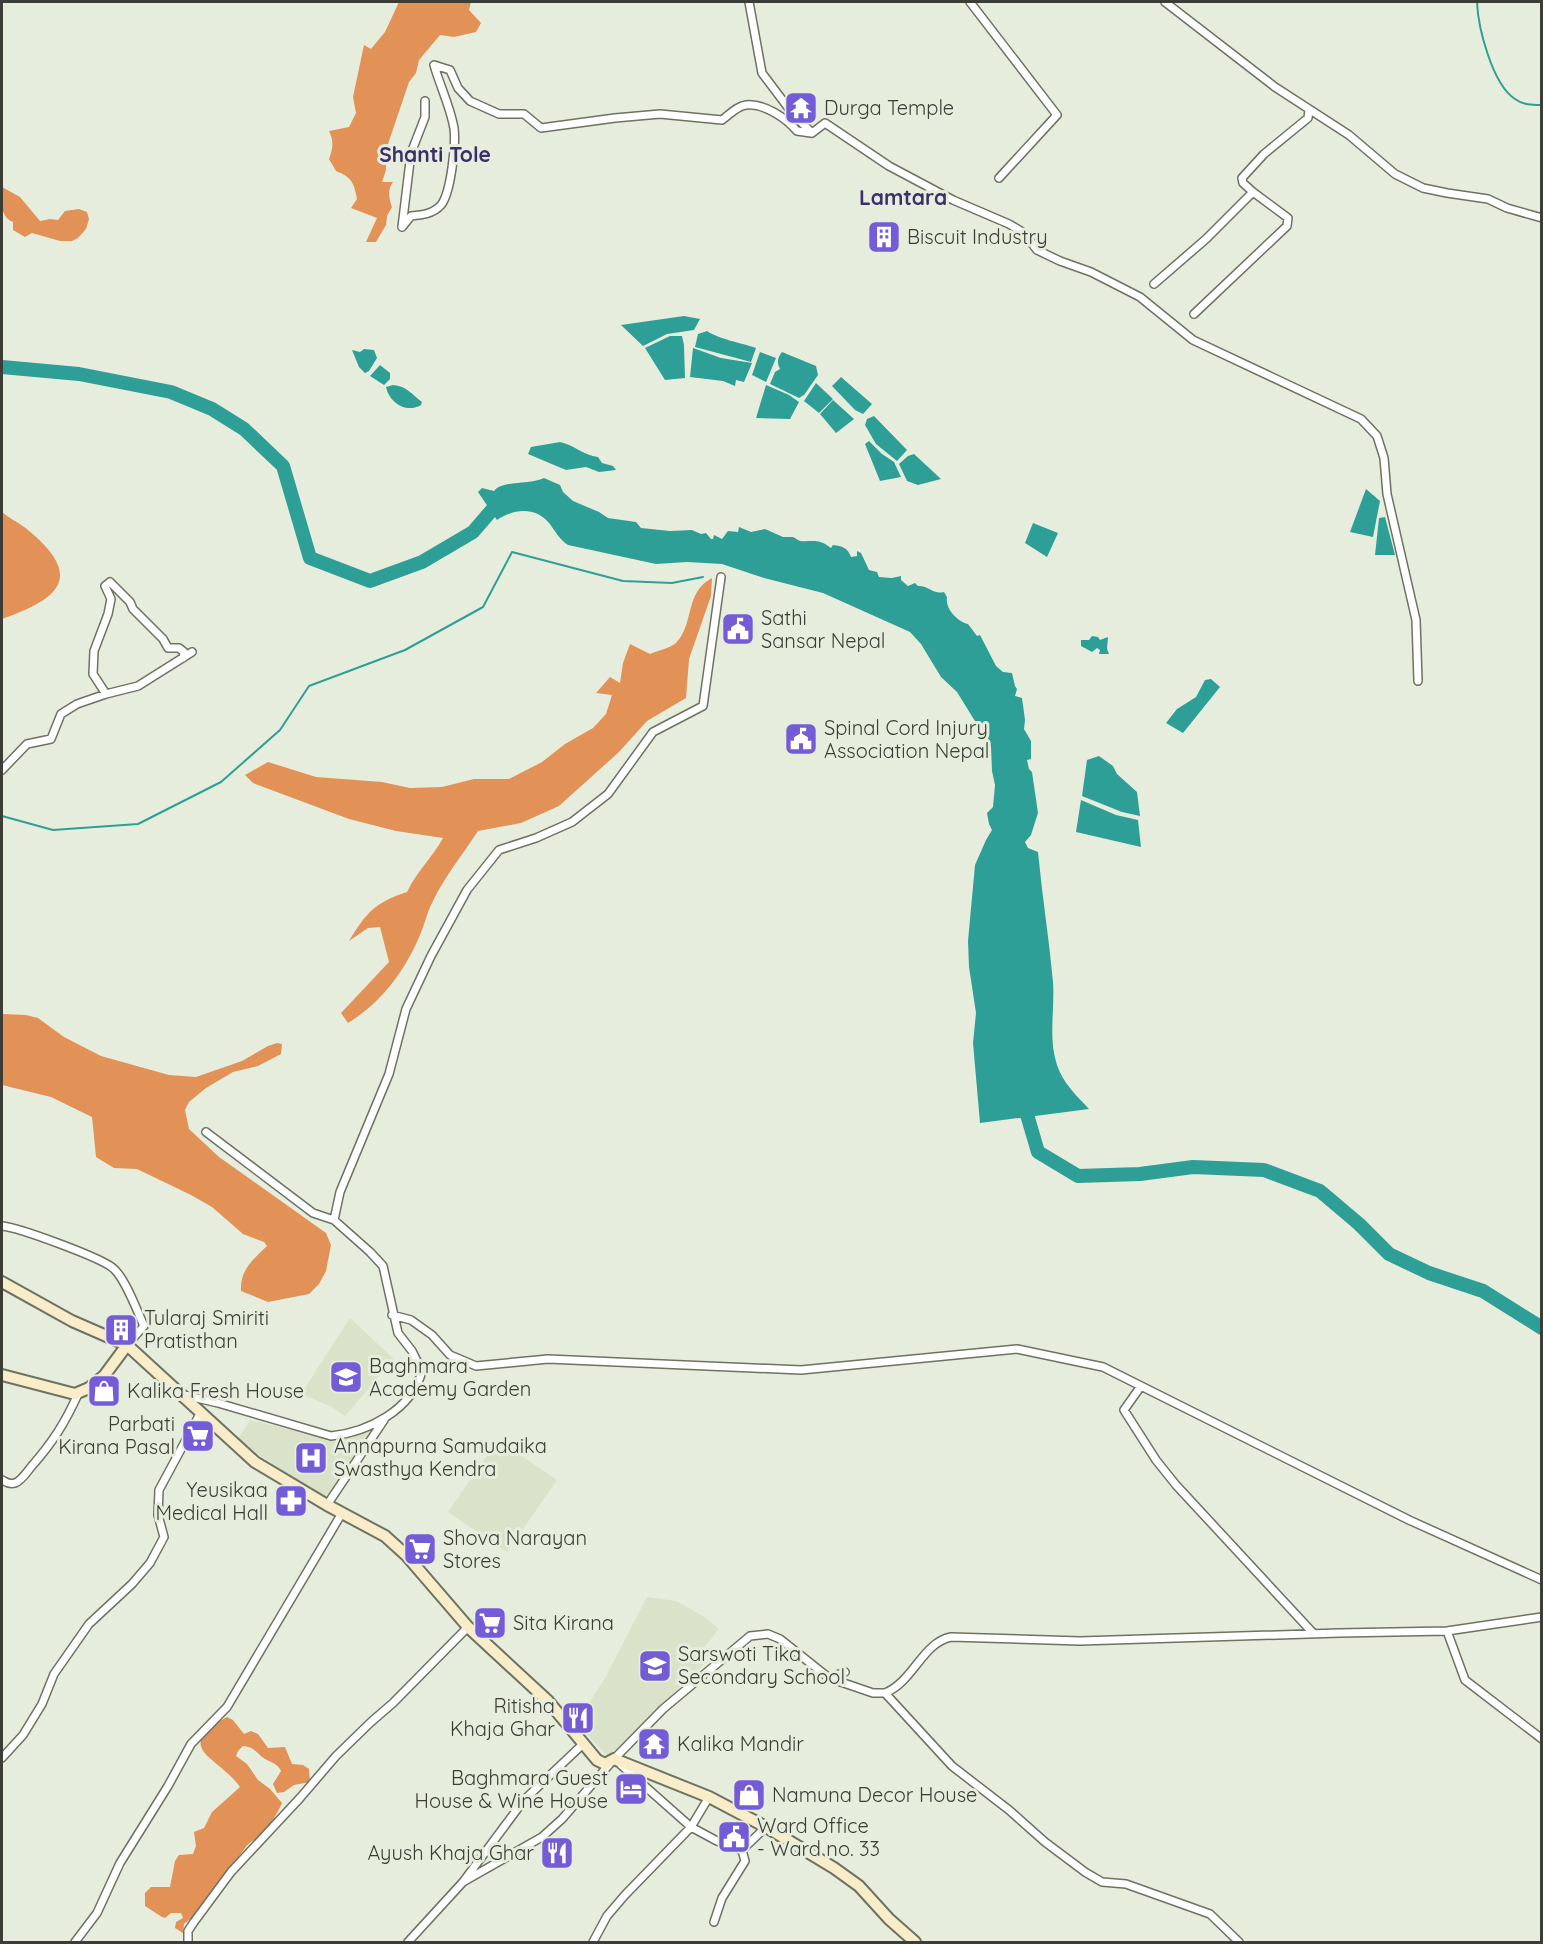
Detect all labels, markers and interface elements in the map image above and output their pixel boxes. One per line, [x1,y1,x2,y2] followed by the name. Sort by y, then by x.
[783,90,819,126] temple icon: Durga Temple
[824,95,954,120] place label: Durga Temple
[379,141,491,167] district label: Shanti Tole
[859,184,947,210] district label: Lamtara
[866,219,902,255] building icon: Biscuit Industry
[907,224,1048,249] place label: Biscuit Industry
[761,605,885,653] place label: Sathi Sansar Nepal
[720,611,756,647] public building icon: Sathi Sansar Nepal
[824,715,989,763] place label: Spinal Cord Injury Association Nepal
[783,721,819,757] public building icon: Spinal Cord Injury Association Nepal
[144,1305,269,1353] place label: Tularaj Smiriti Pratisthan
[103,1312,139,1348] building icon: Tularaj Smiriti Pratisthan
[369,1353,531,1401] place label: Baghmara Academy Garden
[328,1359,364,1395] school or university icon: Baghmara Academy Garden
[86,1373,122,1409] shop icon: Kalika Fresh House
[127,1378,304,1403] place label: Kalika Fresh House
[58,1411,175,1459] place label: Parbati Kirana Pasal
[180,1418,216,1454] supermarket icon: Parbati Kirana Pasal
[334,1433,547,1481] place label: Annapurna Samudaika Swasthya Kendra
[293,1440,329,1476] hospital icon: Annapurna Samudaika Swasthya Kendra
[156,1477,268,1525] place label: Yeusikaa Medical Hall
[273,1483,309,1519] pharmacy icon: Yeusikaa Medical Hall
[443,1525,587,1573] place label: Shova Narayan Stores
[402,1531,438,1567] supermarket icon: Shova Narayan Stores
[472,1605,508,1641] supermarket icon: Sita Kirana
[513,1610,614,1635] place label: Sita Kirana
[678,1641,845,1689] place label: Sarswoti Tika Secondary School
[637,1648,673,1684] school or university icon: Sarswoti Tika Secondary School
[450,1693,555,1741] place label: Ritisha Khaja Ghar
[560,1700,596,1736] restaurant icon: Ritisha Khaja Ghar
[636,1726,672,1762] temple icon: Kalika Mandir
[677,1731,804,1756] place label: Kalika Mandir
[415,1765,608,1813] place label: Baghmara Guest House & Wine House
[613,1771,649,1807] hotel icon: Baghmara Guest House & Wine House
[731,1777,767,1813] shop icon: Namuna Decor House
[772,1782,977,1807] place label: Namuna Decor House
[757,1813,880,1861] place label: Ward Office - Ward no. 33
[716,1819,752,1855] public building icon: Ward Office - Ward no. 33
[539,1835,575,1871] restaurant icon: Ayush Khaja Ghar
[368,1840,534,1865] place label: Ayush Khaja Ghar

